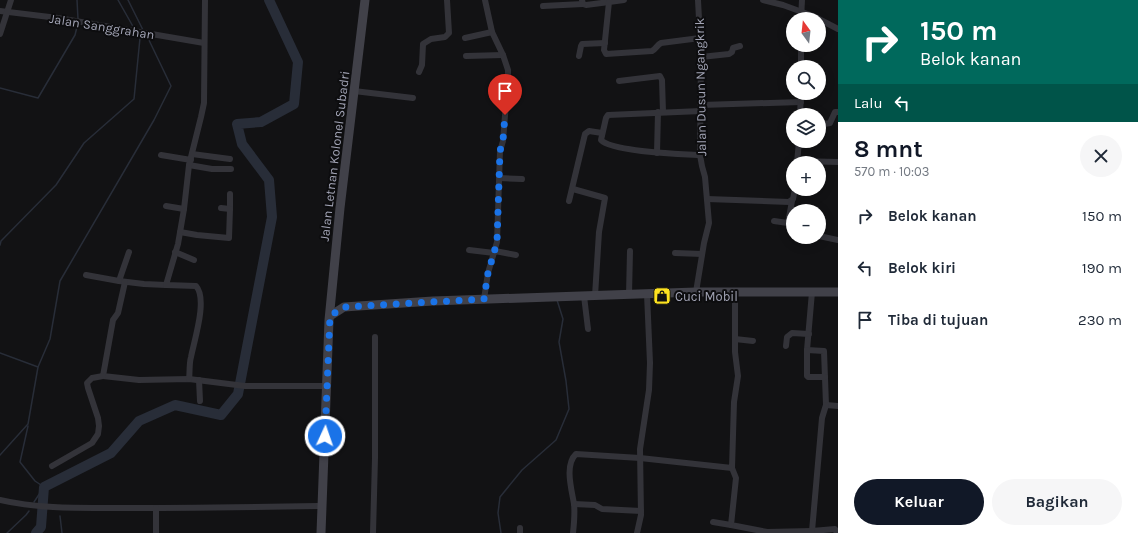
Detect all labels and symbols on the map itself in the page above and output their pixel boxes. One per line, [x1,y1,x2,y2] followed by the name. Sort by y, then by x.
[48,11,156,42] street label: Jalan Sanggrahan
[786,12,826,52] north arrow
[692,18,709,156] street label: Jalan Dusun Ngangkrik
[317,70,352,242] street label: Jalan Letnan Kolonel Subadri
[488,74,522,115] pin
[652,286,672,306] shop icon: Cuci Mobil
[675,289,738,304] place label: Cuci Mobil
[304,415,346,457] position arrow

